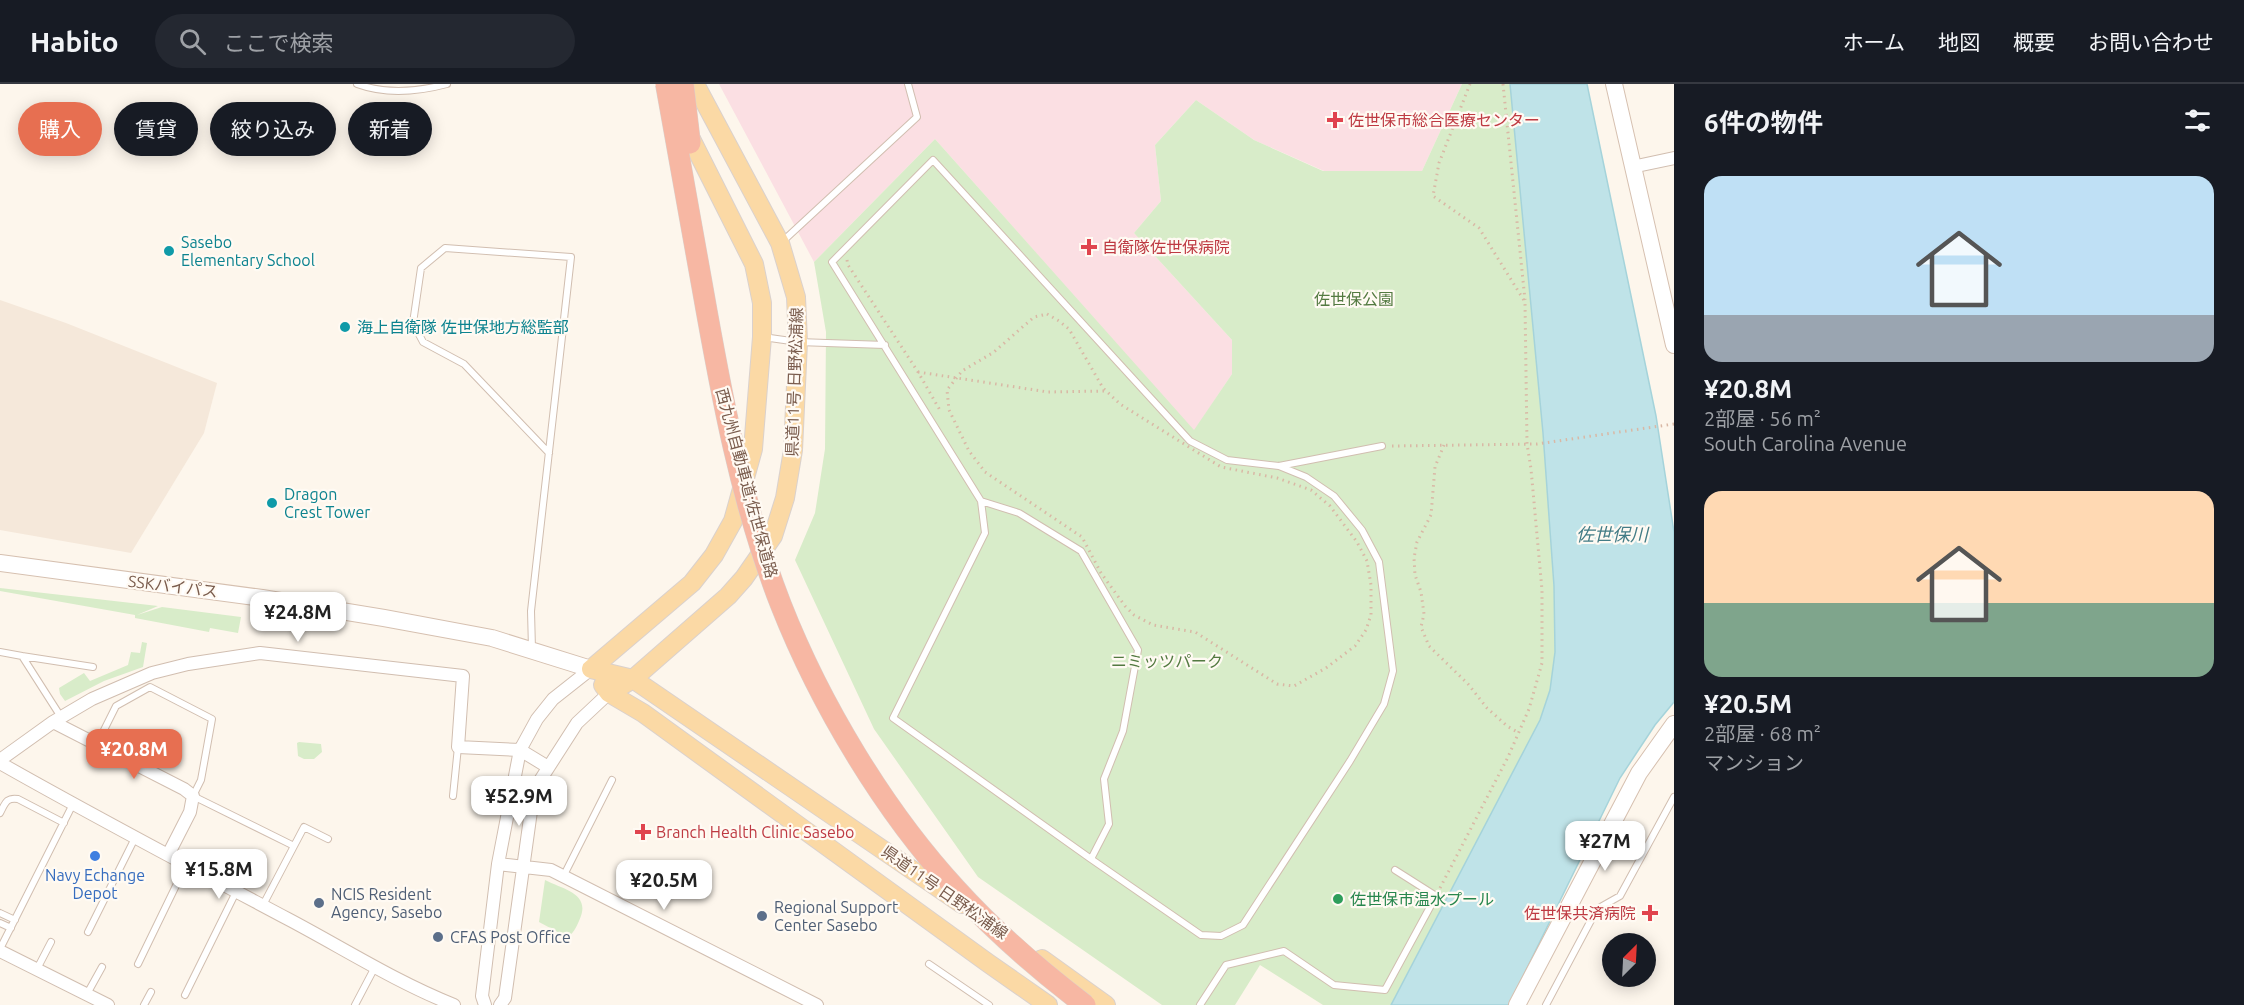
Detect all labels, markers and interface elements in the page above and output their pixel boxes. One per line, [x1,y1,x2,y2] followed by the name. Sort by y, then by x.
[155,14,575,68] search box
[176,25,209,58] icon: search
[30,26,119,57] text: Habito
[224,30,334,55] text: ここで検索
[1843,30,1905,54] text: ホーム
[1938,30,1980,54] text: 地図
[2013,30,2055,54] text: 概要
[2088,30,2214,54] text: お問い合わせ
[18,102,102,156] chip: 購入
[114,102,198,156] chip: 賃貸
[210,102,336,156] chip: 絞り込み
[348,102,432,156] chip: 新着
[2181,104,2214,137] icon: filters
[1704,108,1823,137] text: 6件の物件
[1326,111,1344,129] marker: 佐世保市総合医療センター
[1348,111,1540,129] place label: 佐世保市総合医療センター
[1905,215,2013,323] icon: home
[181,233,315,269] place label: Sasebo Elementary School
[1080,238,1098,256] marker: 自衛隊佐世保病院
[1102,238,1230,256] place label: 自衛隊佐世保病院
[162,244,176,258] marker: Sasebo Elementary School
[1314,290,1394,308] park label: 佐世保公園
[782,307,806,457] street label: 県道11号 日野松浦線
[357,318,569,336] place label: 海上自衛隊 佐世保地方総監部
[338,320,352,334] marker: 海上自衛隊 佐世保地方総監部
[1704,374,1792,403] text: ¥20.8M
[713,386,781,580] street label: 西九州自動車道;佐世保道路
[1704,407,1821,430] text: 2部屋 · 56 m²
[1704,432,1907,455] text: South Carolina Avenue
[284,485,370,521] place label: Dragon Crest Tower
[265,496,279,510] marker: Dragon Crest Tower
[1576,524,1650,544] water label: 佐世保川
[1905,530,2013,638] icon: home
[127,572,219,600] street label: SSKバイパス
[249,592,347,643] pin: ¥24.8M
[264,600,332,623] text: ¥24.8M
[1111,652,1223,670] park label: ニミッツパーク
[1704,689,1792,718] text: ¥20.5M
[1704,722,1821,745] text: 2部屋 · 68 m²
[85,729,183,780] pin: ¥20.8M
[100,737,168,760] text: ¥20.8M
[1704,751,1804,774] text: マンション
[470,776,568,827] pin: ¥52.9M
[485,784,553,807] text: ¥52.9M
[1569,821,1641,872] pin: ¥27M
[634,823,652,841] marker: Branch Health Clinic Sasebo
[656,823,854,841] place label: Branch Health Clinic Sasebo
[1579,829,1631,852] text: ¥27M
[879,842,1011,942] street label: 県道11号 日野松浦線
[88,849,102,863] marker: Navy Echange Depot
[170,849,268,900] pin: ¥15.8M
[185,857,253,880] text: ¥15.8M
[615,860,713,911] pin: ¥20.5M
[45,866,145,902] place label: Navy Echange Depot
[630,868,698,891] text: ¥20.5M
[331,885,442,921] place label: NCIS Resident Agency, Sasebo
[1350,890,1494,908] place label: 佐世保市温水プール
[1331,892,1345,906] marker: 佐世保市温水プール
[312,896,326,910] marker: NCIS Resident Agency, Sasebo
[774,898,899,934] place label: Regional Support Center Sasebo
[1524,904,1636,922] place label: 佐世保共済病院
[1641,904,1659,922] marker: 佐世保共済病院
[755,909,769,923] marker: Regional Support Center Sasebo
[450,928,571,946] place label: CFAS Post Office
[431,930,445,944] marker: CFAS Post Office
[1602,933,1656,987] north arrow
[1602,933,1656,987] map controls

